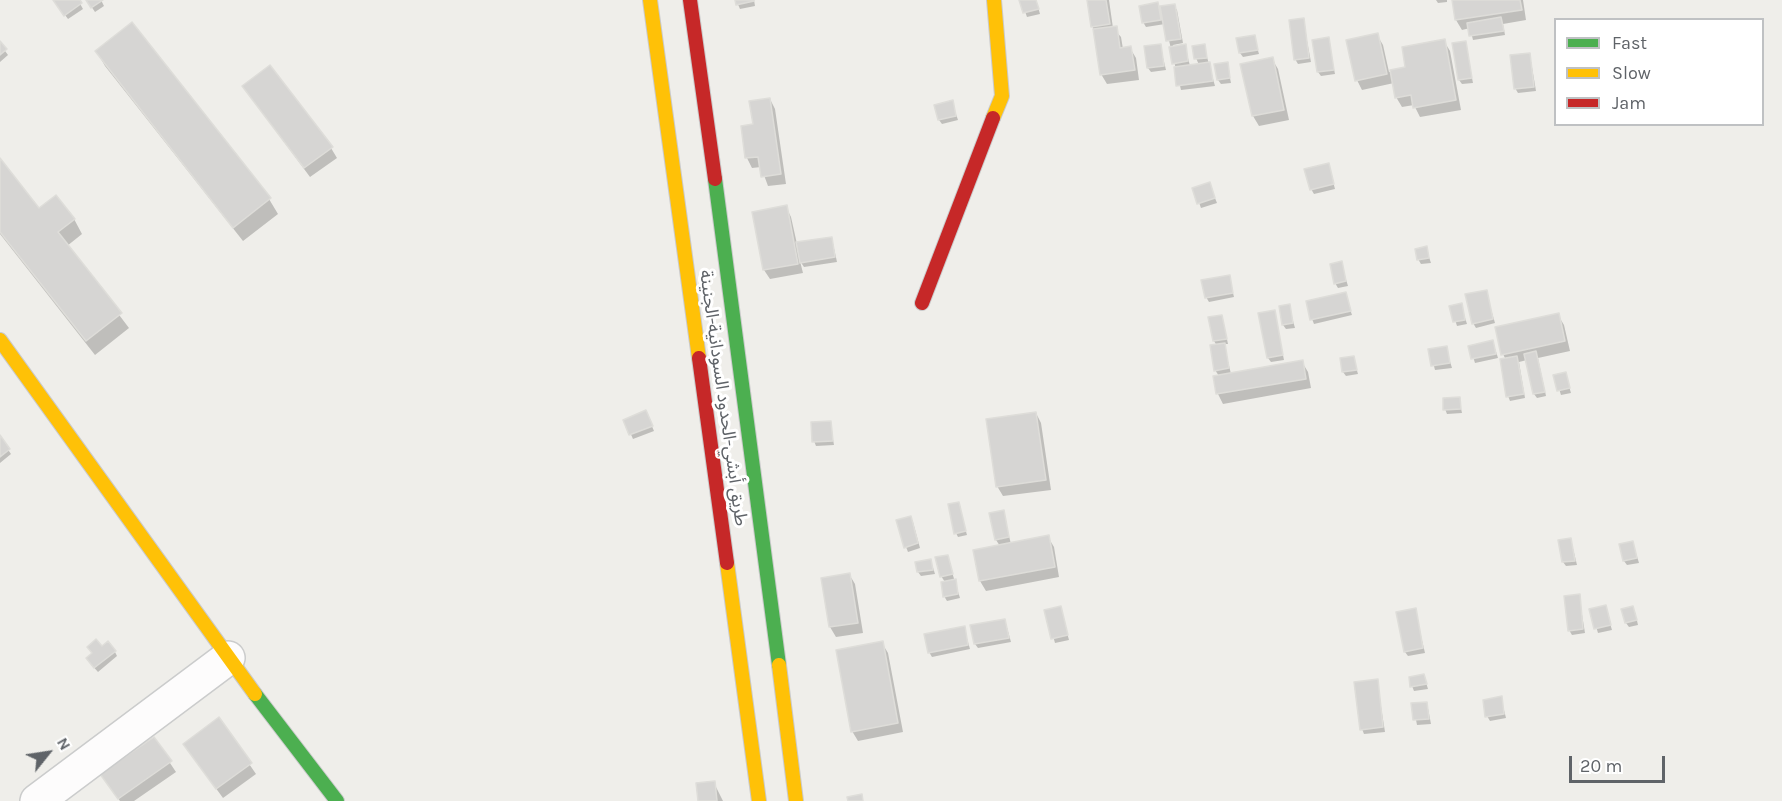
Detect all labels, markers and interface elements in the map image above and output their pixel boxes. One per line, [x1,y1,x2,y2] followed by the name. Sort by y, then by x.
[1554,18,1764,126] legend
[1612,32,1647,54] text: Fast
[1612,62,1651,84] text: Slow
[1612,92,1646,114] text: Jam
[694,269,752,527] street label: طريق أبشي-الحدود السودانية-الجنينة
[18,723,78,783] north arrow
[53,734,75,753] text: N
[1572,744,1668,782] scale bar
[1580,755,1622,777] text: 20 m

